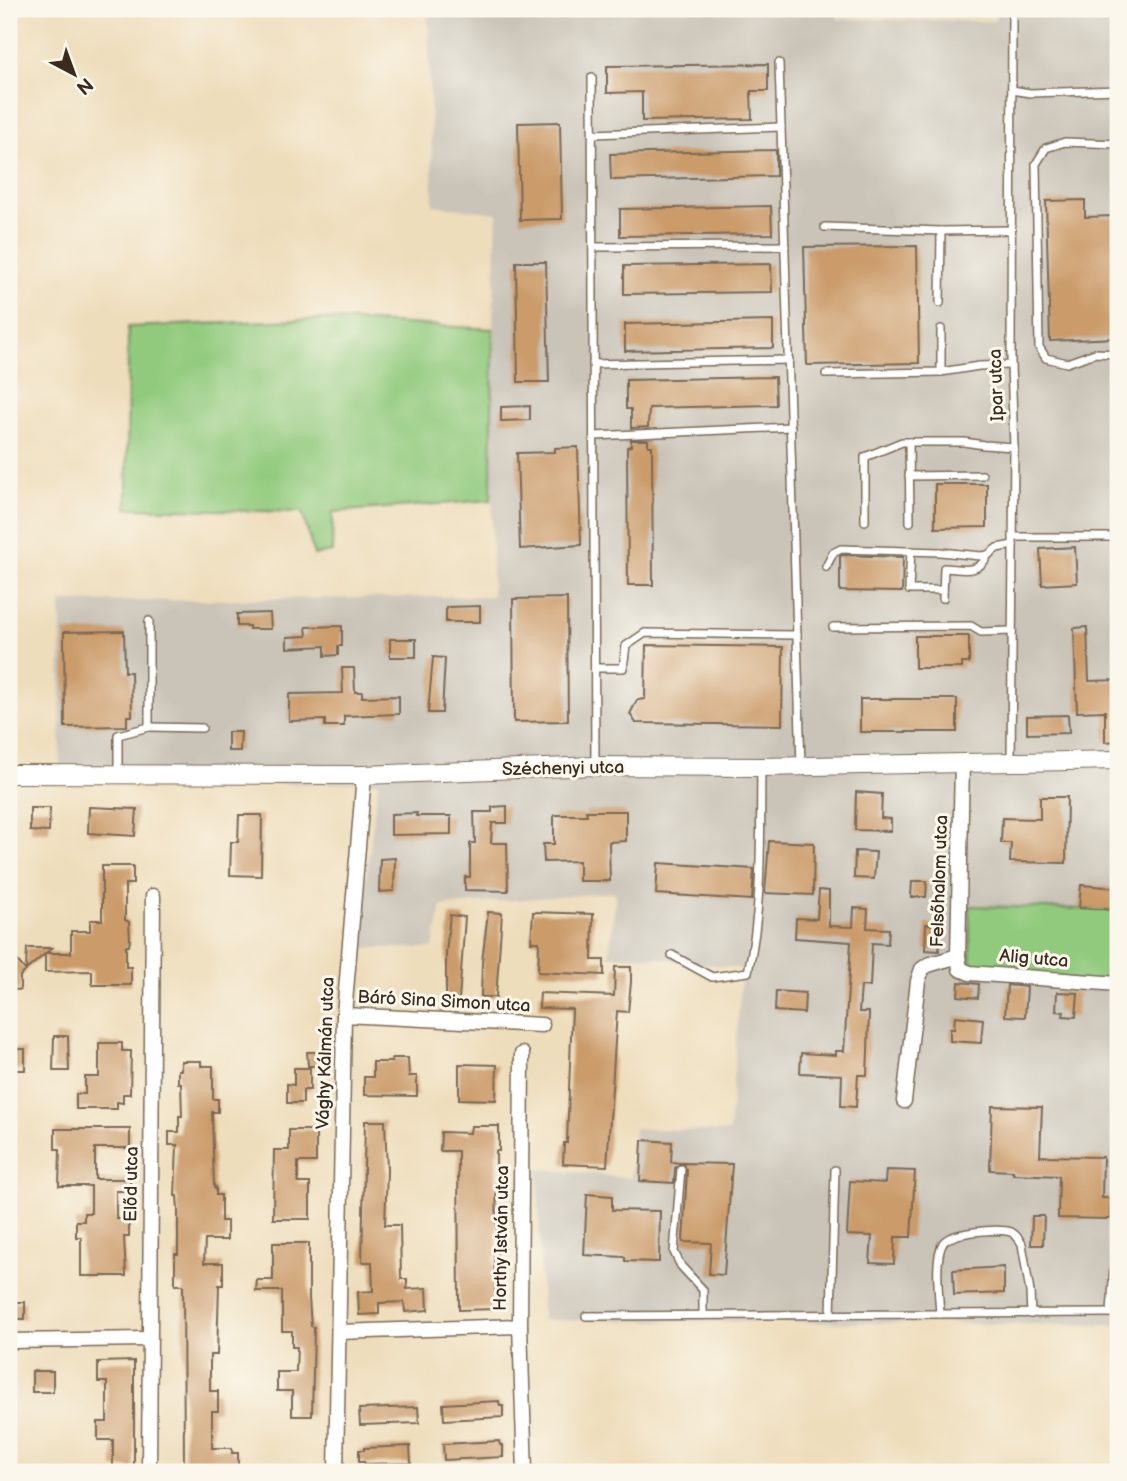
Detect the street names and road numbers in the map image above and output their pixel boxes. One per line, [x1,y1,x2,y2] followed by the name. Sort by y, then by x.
[985,348,1008,421] street label: Ipar utca
[502,757,624,780] street label: Széchenyi utca
[927,814,952,948] street label: Felsőhalom utca
[999,945,1069,972] street label: Alig utca
[312,976,339,1130] street label: Vághy Kálmán utca
[357,986,531,1017] street label: Báró Sina Simon utca
[120,1146,143,1222] street label: Előd utca
[490,1165,513,1311] street label: Horthy István utca

